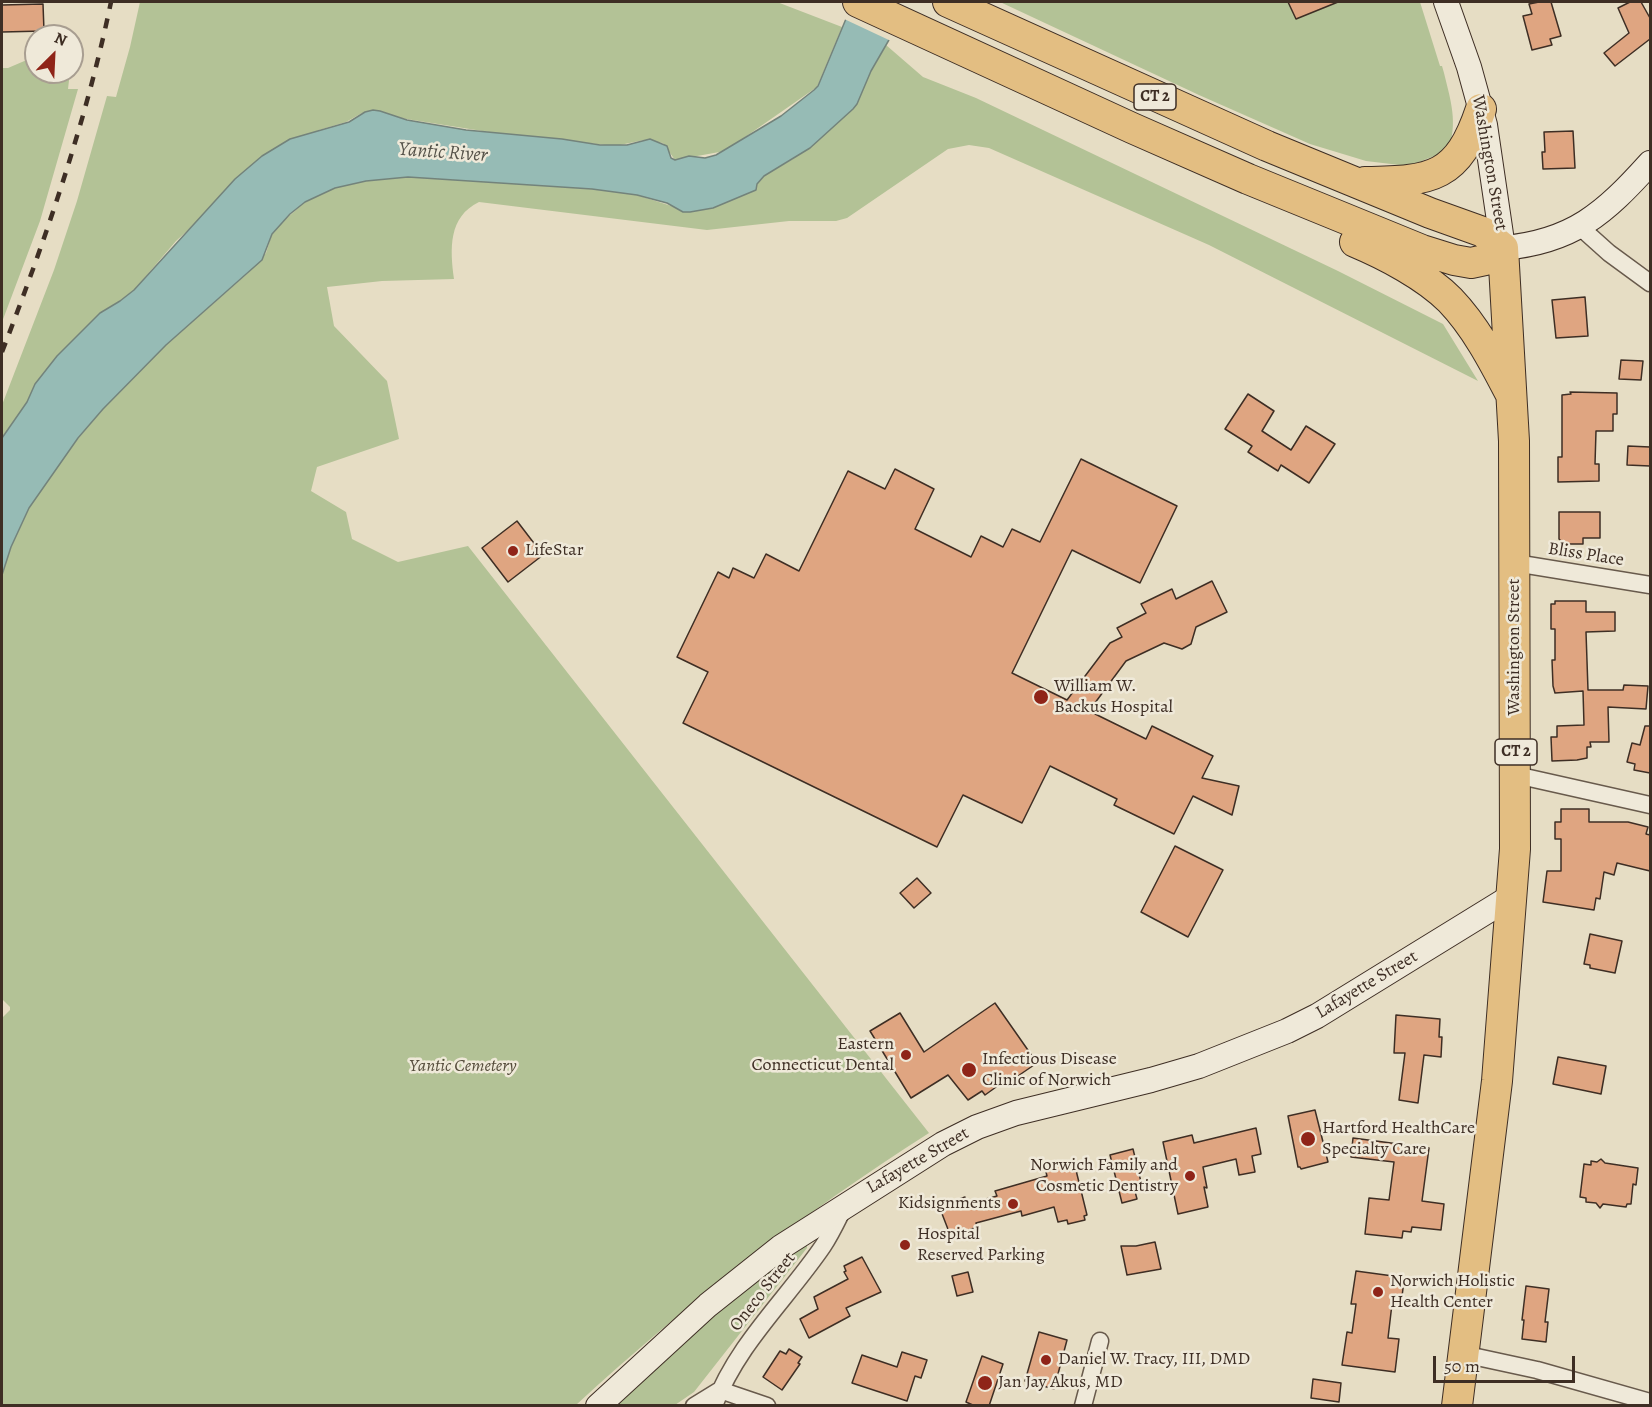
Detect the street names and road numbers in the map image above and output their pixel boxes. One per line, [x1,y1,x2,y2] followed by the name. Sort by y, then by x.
[1134,84,1176,110] road number: CT 2
[1466,94,1512,232] street label: Washington Street
[1547,538,1625,572] street label: Bliss Place
[1504,578,1526,716] street label: Washington Street
[1495,739,1537,765] road number: CT 2
[1312,946,1422,1024] street label: Lafayette Street
[863,1123,973,1199] street label: Lafayette Street
[725,1248,801,1336] street label: Oneco Street

